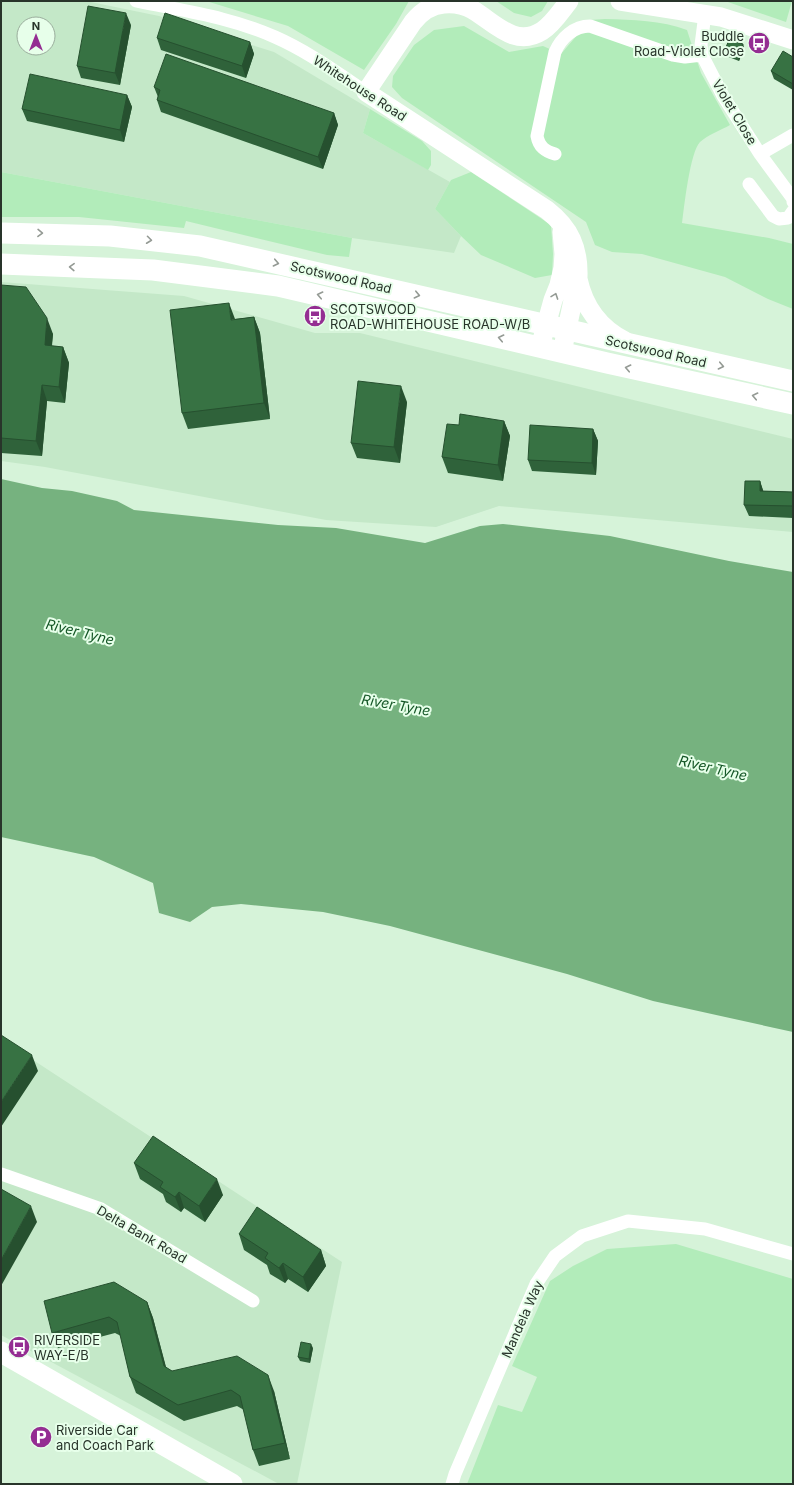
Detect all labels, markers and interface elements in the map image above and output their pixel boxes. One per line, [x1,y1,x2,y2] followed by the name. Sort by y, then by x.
[16,16,56,56] north arrow
[32,19,40,33] text: N
[634,28,744,59] place label: Buddle Road-Violet Close
[746,30,772,56] bus stop icon: Buddle Road-Violet Close
[310,52,410,124] street label: Whitehouse Road
[709,76,761,148] street label: Violet Close
[37,229,43,237] one-way arrow
[145,235,152,244] one-way arrow
[273,258,280,266] one-way arrow
[289,258,393,296] street label: Scotswood Road
[69,263,75,271] one-way arrow
[414,290,420,298] one-way arrow
[317,292,324,300] one-way arrow
[551,293,559,300] one-way arrow
[330,301,530,332] place label: SCOTSWOOD ROAD-WHITEHOUSE ROAD-W/B
[302,303,328,329] bus stop icon: SCOTSWOOD ROAD-WHITEHOUSE ROAD-W/B
[604,332,708,370] street label: Scotswood Road
[498,335,504,343] one-way arrow
[717,361,724,369] one-way arrow
[625,364,631,372] one-way arrow
[752,392,758,400] one-way arrow
[44,615,116,648] water label: River Tyne
[360,690,432,719] water label: River Tyne
[677,751,749,784] water label: River Tyne
[94,1202,190,1266] street label: Delta Bank Road
[498,1278,546,1360] street label: Mandela Way
[34,1332,100,1363] place label: RIVERSIDE WAY-E/B
[6,1334,32,1360] bus stop icon: RIVERSIDE WAY-E/B
[56,1422,154,1453] place label: Riverside Car and Coach Park
[28,1424,54,1450] parking icon: Riverside Car and Coach Park

